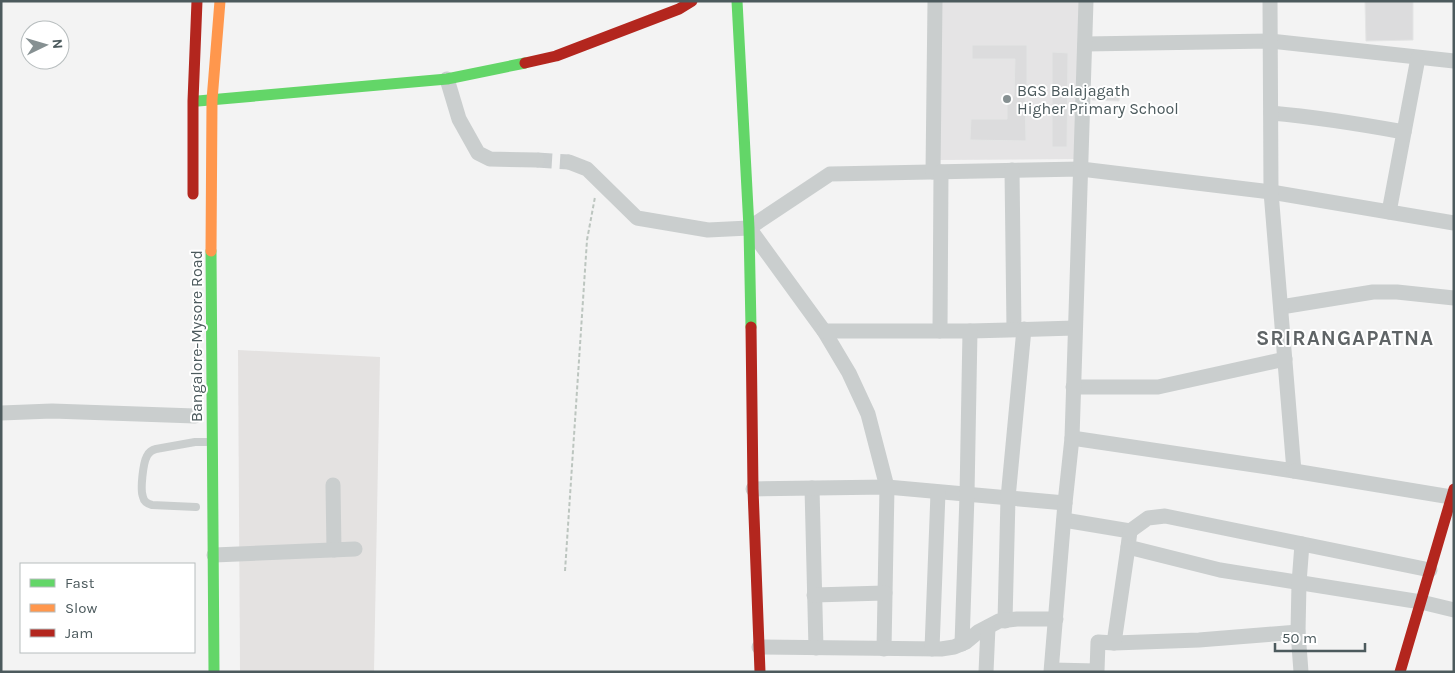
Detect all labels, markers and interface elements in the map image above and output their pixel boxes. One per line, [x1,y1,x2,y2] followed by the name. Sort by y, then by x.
[20,20,70,70] north arrow
[49,38,66,50] text: N
[1017,81,1179,118] place label: BGS Balajagath Higher Primary School
[1001,93,1013,105] marker: BGS Balajagath Higher Primary School
[187,250,206,422] street label: Bangalore-Mysore Road
[1256,326,1434,350] district label: SRIRANGAPATNA
[20,563,195,653] legend
[65,574,95,592] text: Fast
[65,599,97,617] text: Slow
[1275,620,1365,652] scale bar
[65,624,93,642] text: Jam
[1282,629,1317,647] text: 50 m

